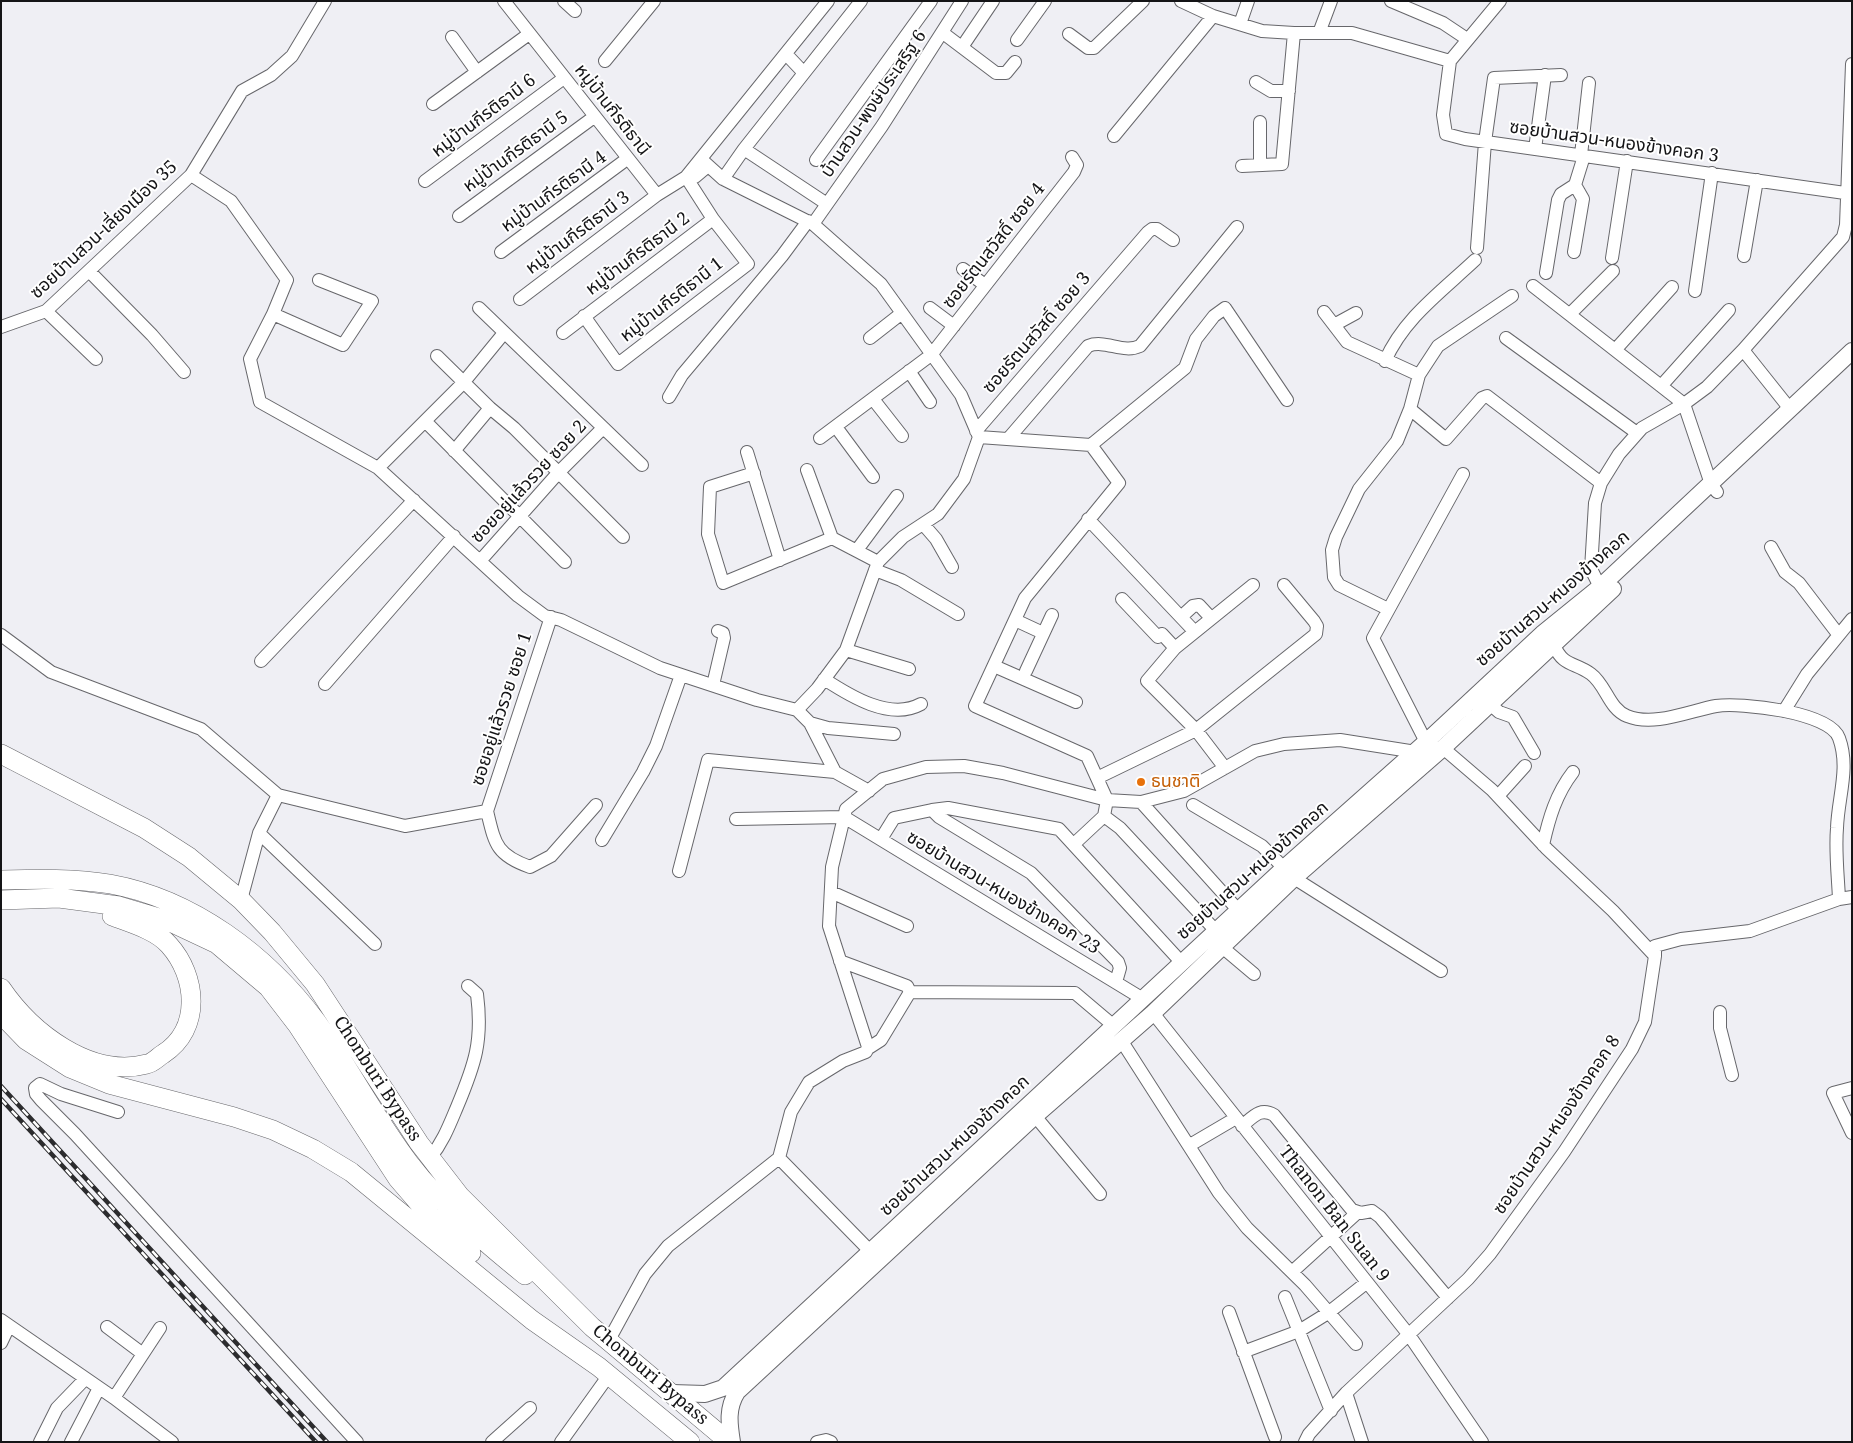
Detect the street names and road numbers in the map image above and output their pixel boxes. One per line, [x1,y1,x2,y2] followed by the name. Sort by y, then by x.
[817,26,931,182] street label: บ้านสวน-พงษ์ประเสริฐ 6
[570,60,654,160] street label: หมู่บ้านกีรติธานี
[428,70,540,162] street label: หมู่บ้านกีรติธานี 6
[459,107,573,197] street label: หมู่บ้านกีรติธานี 5
[1508,117,1720,167] street label: ซอยบ้านสวน-หนองข้างคอก 3
[497,147,611,237] street label: หมู่บ้านกีรติธานี 4
[26,156,182,304] street label: ซอยบ้านสวน-เลี่ยงเมือง 35
[938,179,1050,313] street label: ซอยรัตนสวัสดิ์ ซอย 4
[522,187,634,279] street label: หมู่บ้านกีรติธานี 3
[582,208,694,300] street label: หมู่บ้านกีรติธานี 2
[616,253,728,347] street label: หมู่บ้านกีรติธานี 1
[979,268,1095,398] street label: ซอยรัตนสวัสดิ์ ซอย 3
[467,416,591,548] street label: ซอยอยู่แล้วรวย ซอย 2
[1472,526,1634,672] street label: ซอยบ้านสวน-หนองข้างคอก
[467,630,537,788] street label: ซอยอยู่แล้วรวย ซอย 1
[1173,797,1333,945] street label: ซอยบ้านสวน-หนองข้างคอก
[903,827,1103,959] street label: ซอยบ้านสวน-หนองข้างคอก 23
[328,1012,426,1146] street label: Chonburi Bypass
[1489,1031,1625,1219] street label: ซอยบ้านสวน-หนองข้างคอก 8
[876,1071,1034,1221] street label: ซอยบ้านสวน-หนองข้างคอก
[1274,1142,1394,1286] street label: Thanon Ban Suan 9
[588,1320,712,1430] street label: Chonburi Bypass

